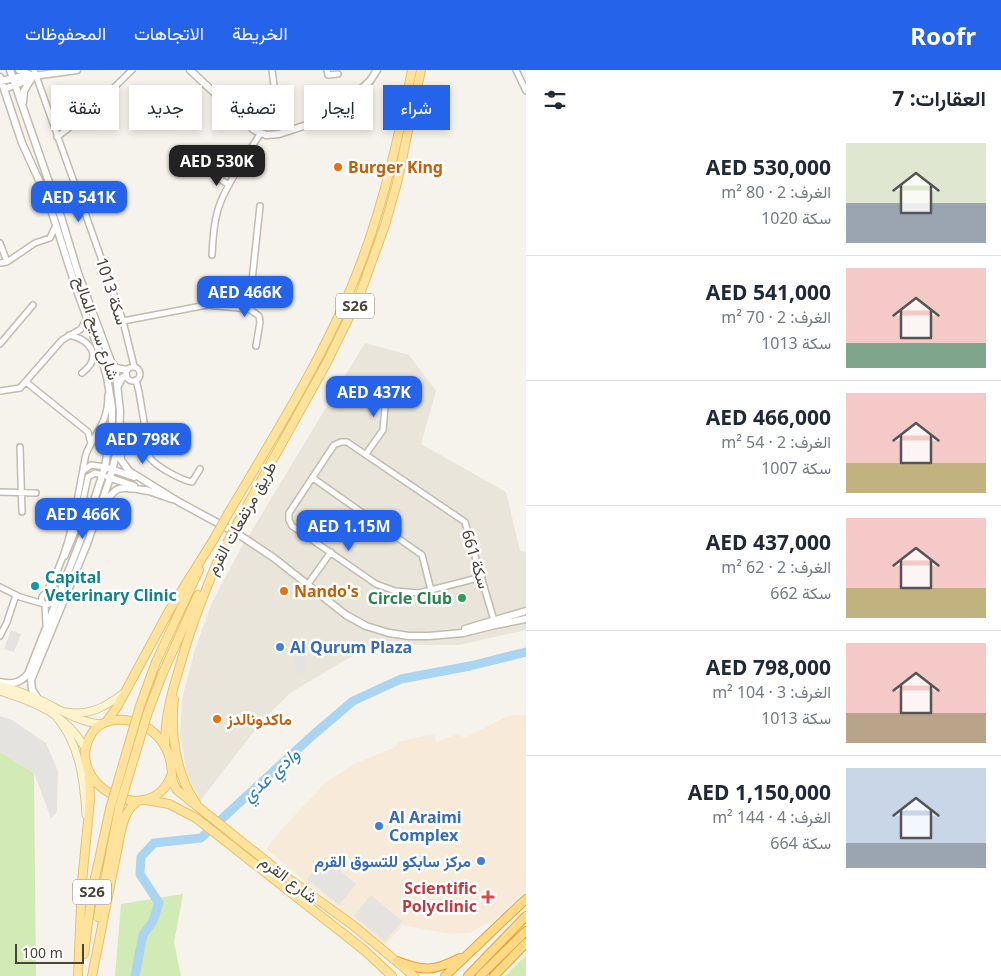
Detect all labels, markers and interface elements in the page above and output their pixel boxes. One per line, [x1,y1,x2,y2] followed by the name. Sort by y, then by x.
[910,19,976,52] text: Roofr
[25,21,106,45] text: المحفوظات
[134,21,204,45] text: الاتجاهات
[232,21,288,45] text: الخريطة
[892,84,986,112] text: العقارات: 7
[51,85,119,130] chip: شقة
[129,85,202,130] chip: جديد
[212,85,294,130] chip: تصفية
[304,85,373,130] chip: إيجار
[383,85,450,130] chip: شراء
[541,86,569,114] icon: filters
[165,144,269,187] pin: AED 530K
[180,150,254,172] text: AED 530K
[706,153,831,181] text: AED 530,000
[348,156,443,178] place label: Burger King
[332,161,344,173] marker: Burger King
[886,163,946,223] icon: home
[27,180,131,223] pin: AED 541K
[721,181,831,203] text: الغرف: 2 · 80 m²
[42,186,116,208] text: AED 541K
[761,207,831,229] text: سكة 1020
[91,254,133,328] street label: سكة 1013
[68,273,125,383] street label: شارع سيح المالح
[193,276,297,318] pin: AED 466K
[706,278,831,306] text: AED 541,000
[208,281,282,303] text: AED 466K
[886,288,946,348] icon: home
[336,294,374,318] road number: S26
[721,306,831,328] text: الغرف: 2 · 70 m²
[761,332,831,354] text: سكة 1013
[322,376,426,418] pin: AED 437K
[337,381,411,403] text: AED 437K
[706,403,831,431] text: AED 466,000
[886,413,946,473] icon: home
[91,422,195,465] pin: AED 798K
[106,428,180,450] text: AED 798K
[721,431,831,453] text: الغرف: 2 · 54 m²
[201,457,281,579] street label: طريق مرتفعات القرم
[761,457,831,479] text: سكة 1007
[31,498,135,540] pin: AED 466K
[46,503,120,525] text: AED 466K
[292,510,406,552] pin: AED 1.15M
[308,515,390,537] text: AED 1.15M
[457,527,495,591] street label: سكة 661
[706,528,831,556] text: AED 437,000
[886,538,946,598] icon: home
[721,556,831,578] text: الغرف: 2 · 62 m²
[45,566,177,606] place label: Capital Veterinary Clinic
[29,580,41,592] marker: Capital Veterinary Clinic
[294,580,359,602] place label: Nando's
[770,582,831,604] text: سكة 662
[278,585,290,597] marker: Nando's
[368,587,452,609] place label: Circle Club
[456,592,468,604] marker: Circle Club
[290,636,412,658] place label: Al Qurum Plaza
[274,641,286,653] marker: Al Qurum Plaza
[706,653,831,681] text: AED 798,000
[886,663,946,723] icon: home
[712,681,831,703] text: الغرف: 3 · 104 m²
[761,707,831,729] text: سكة 1013
[226,708,292,730] place label: ماكدونالدز
[211,713,223,725] marker: ماكدونالدز
[236,742,307,810] water label: وادي عدي
[688,778,831,806] text: AED 1,150,000
[886,788,946,848] icon: home
[389,806,462,846] place label: Al Araimi Complex
[712,806,831,828] text: الغرف: 4 · 144 m²
[373,820,385,832] marker: Al Araimi Complex
[770,832,831,854] text: سكة 664
[255,850,322,909] street label: شارع القرم
[314,850,471,872] place label: مركز سابكو للتسوق القرم
[475,855,487,867] marker: مركز سابكو للتسوق القرم
[402,877,477,917] place label: Scientific Polyclinic
[73,880,111,904] road number: S26
[481,890,495,904] marker: Scientific Polyclinic
[15,941,84,964] scale bar
[22,943,63,962] text: 100 m

